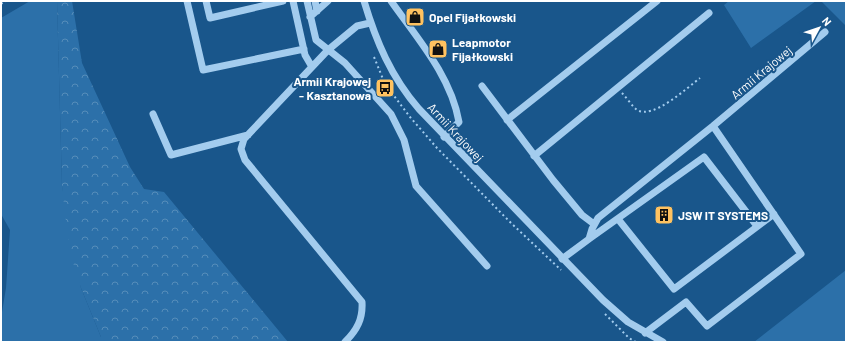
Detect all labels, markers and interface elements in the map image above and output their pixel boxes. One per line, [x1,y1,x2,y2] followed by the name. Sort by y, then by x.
[404,6,426,28] shop icon: Opel Fijałkowski
[799,8,839,48] north arrow
[429,10,516,24] place label: Opel Fijałkowski
[820,14,834,28] text: N
[452,35,513,63] place label: Leapmotor Fijałkowski
[427,38,449,60] shop icon: Leapmotor Fijałkowski
[728,43,794,101] street label: Armii Krajowej
[293,74,371,102] place label: Armii Krajowej - Kasztanowa
[374,77,396,99] bus stop icon: Armii Krajowej - Kasztanowa
[425,100,487,164] street label: Armii Krajowej
[653,204,675,226] building icon: JSW IT SYSTEMS
[678,208,768,222] place label: JSW IT SYSTEMS

